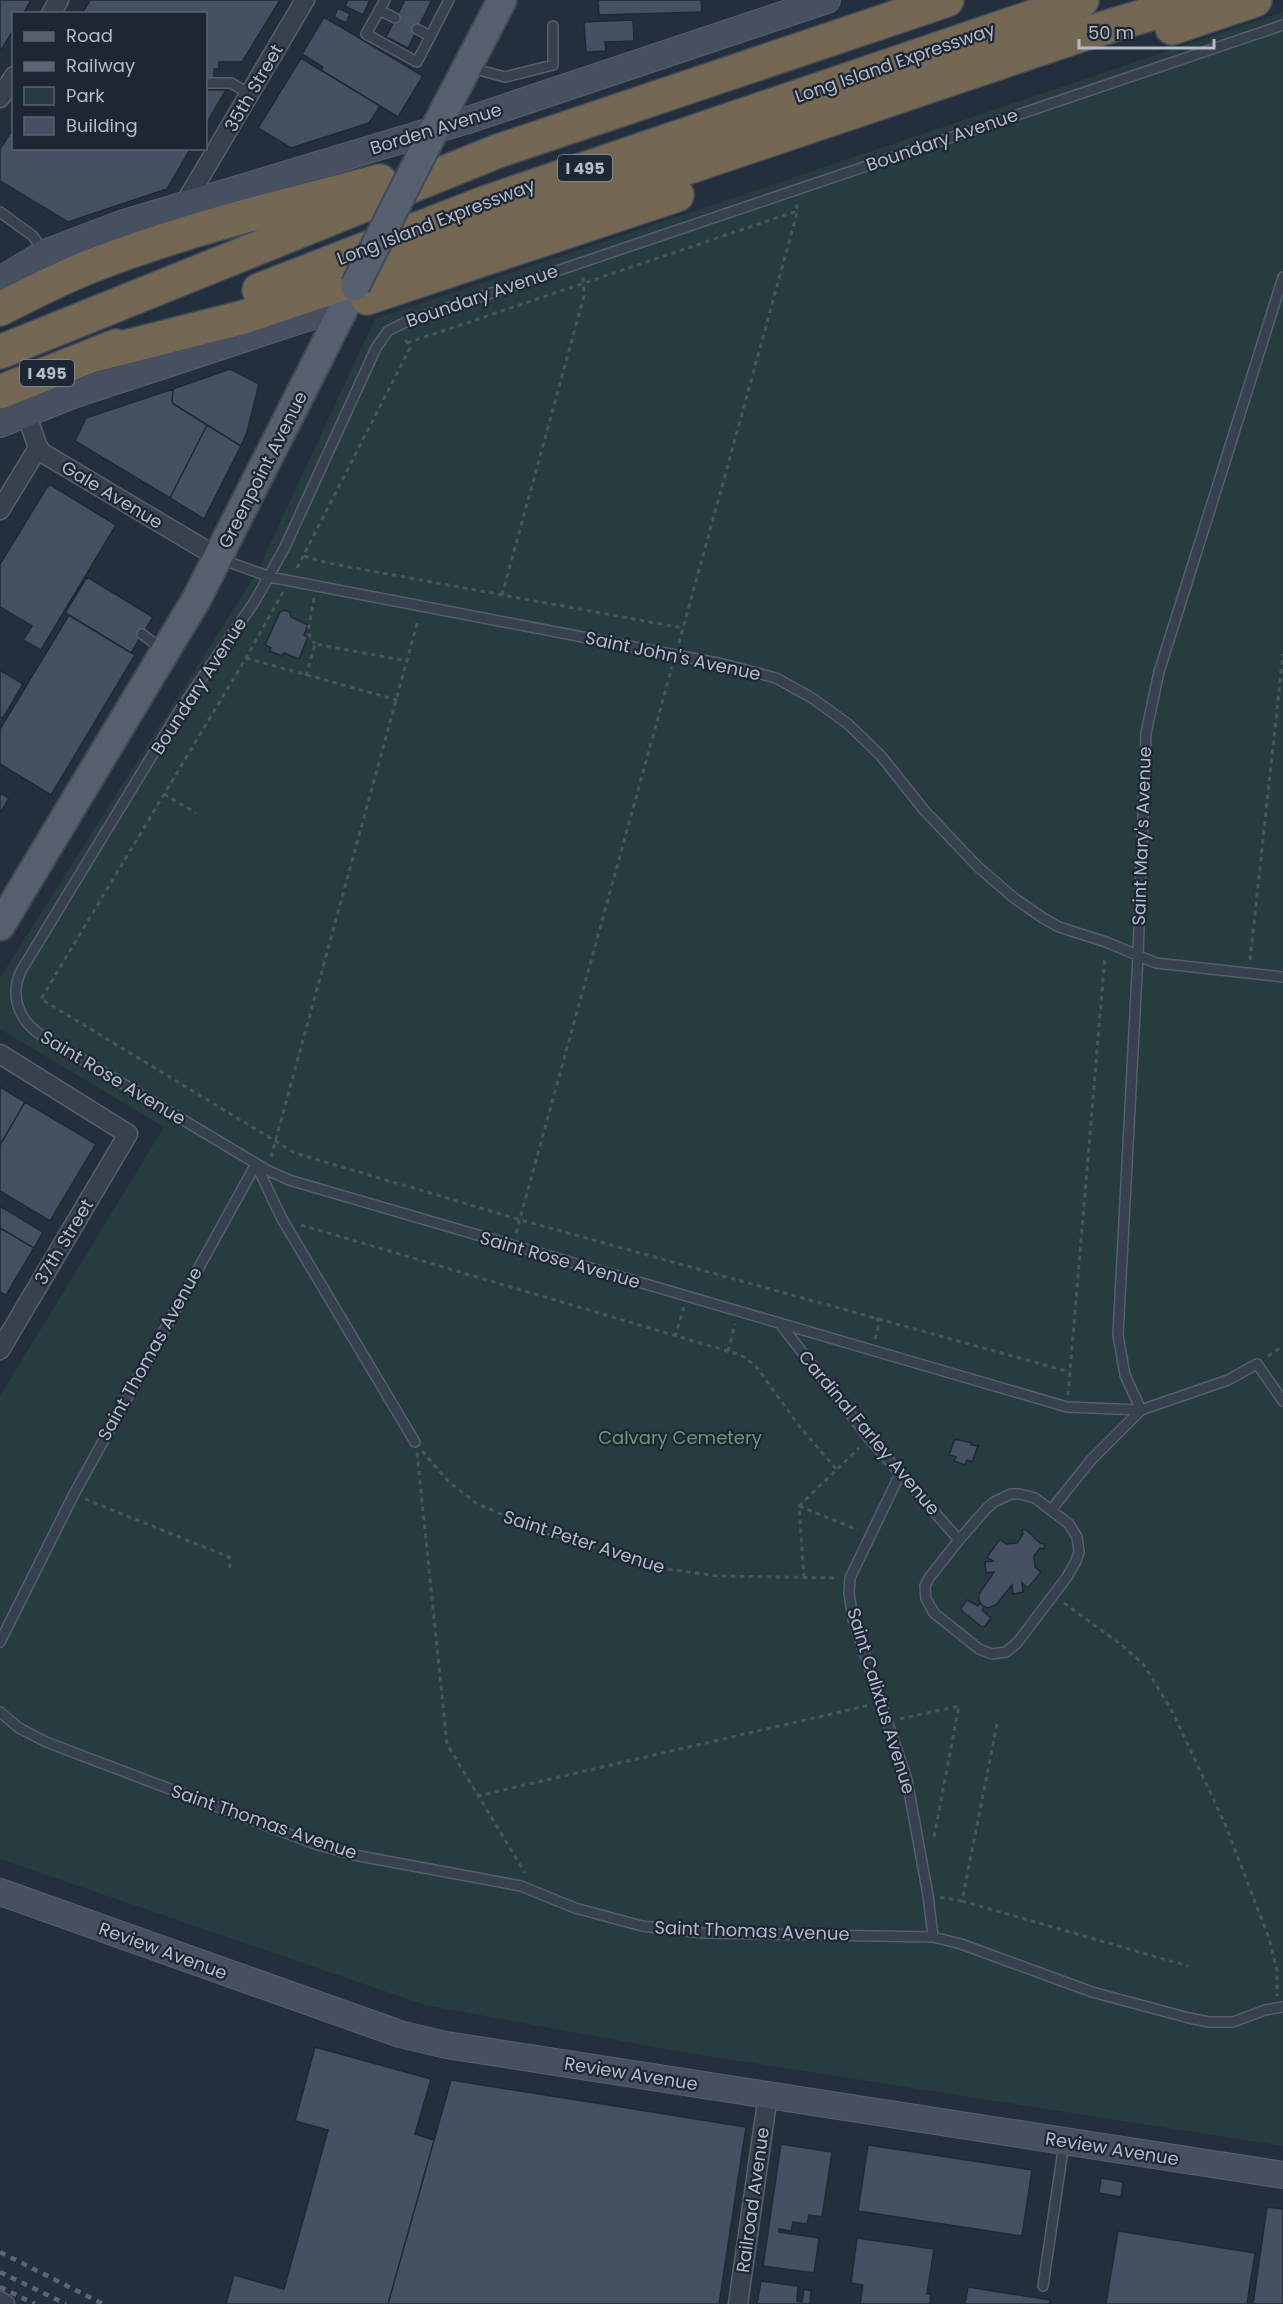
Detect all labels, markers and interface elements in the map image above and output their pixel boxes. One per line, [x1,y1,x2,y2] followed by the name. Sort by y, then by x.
[12,12,207,150] legend
[1079,12,1214,50] scale bar
[791,16,998,109] street label: Long Island Expressway
[1088,20,1134,45] text: 50 m
[66,23,113,48] text: Road
[218,39,289,136] street label: 35th Street
[66,53,135,78] text: Railway
[66,83,105,108] text: Park
[367,97,505,160] street label: Borden Avenue
[863,102,1021,177] street label: Boundary Avenue
[66,113,138,138] text: Building
[558,155,612,181] road number: I 495
[333,172,539,271] street label: Long Island Expressway
[403,258,561,333] street label: Boundary Avenue
[20,360,74,386] road number: I 495
[212,387,313,553] street label: Greenpoint Avenue
[57,454,168,535] street label: Gale Avenue
[145,612,252,759] street label: Boundary Avenue
[583,625,763,686] street label: Saint John's Avenue
[1126,746,1157,926] street label: Saint Mary's Avenue
[36,1024,191,1131] street label: Saint Rose Avenue
[28,1194,99,1289] street label: 37th Street
[477,1225,643,1294] street label: Saint Rose Avenue
[91,1262,208,1445] street label: Saint Thomas Avenue
[793,1345,946,1521] street label: Cardinal Farley Avenue
[598,1425,762,1450] park label: Calvary Cemetery
[500,1504,668,1579] street label: Saint Peter Avenue
[841,1605,922,1797] street label: Saint Calixtus Avenue
[168,1778,361,1865] street label: Saint Thomas Avenue
[654,1915,850,1946] street label: Saint Thomas Avenue
[95,1916,231,1985] street label: Review Avenue
[562,2051,700,2096] street label: Review Avenue
[730,2125,775,2274] street label: Railroad Avenue
[1043,2126,1181,2171] street label: Review Avenue

